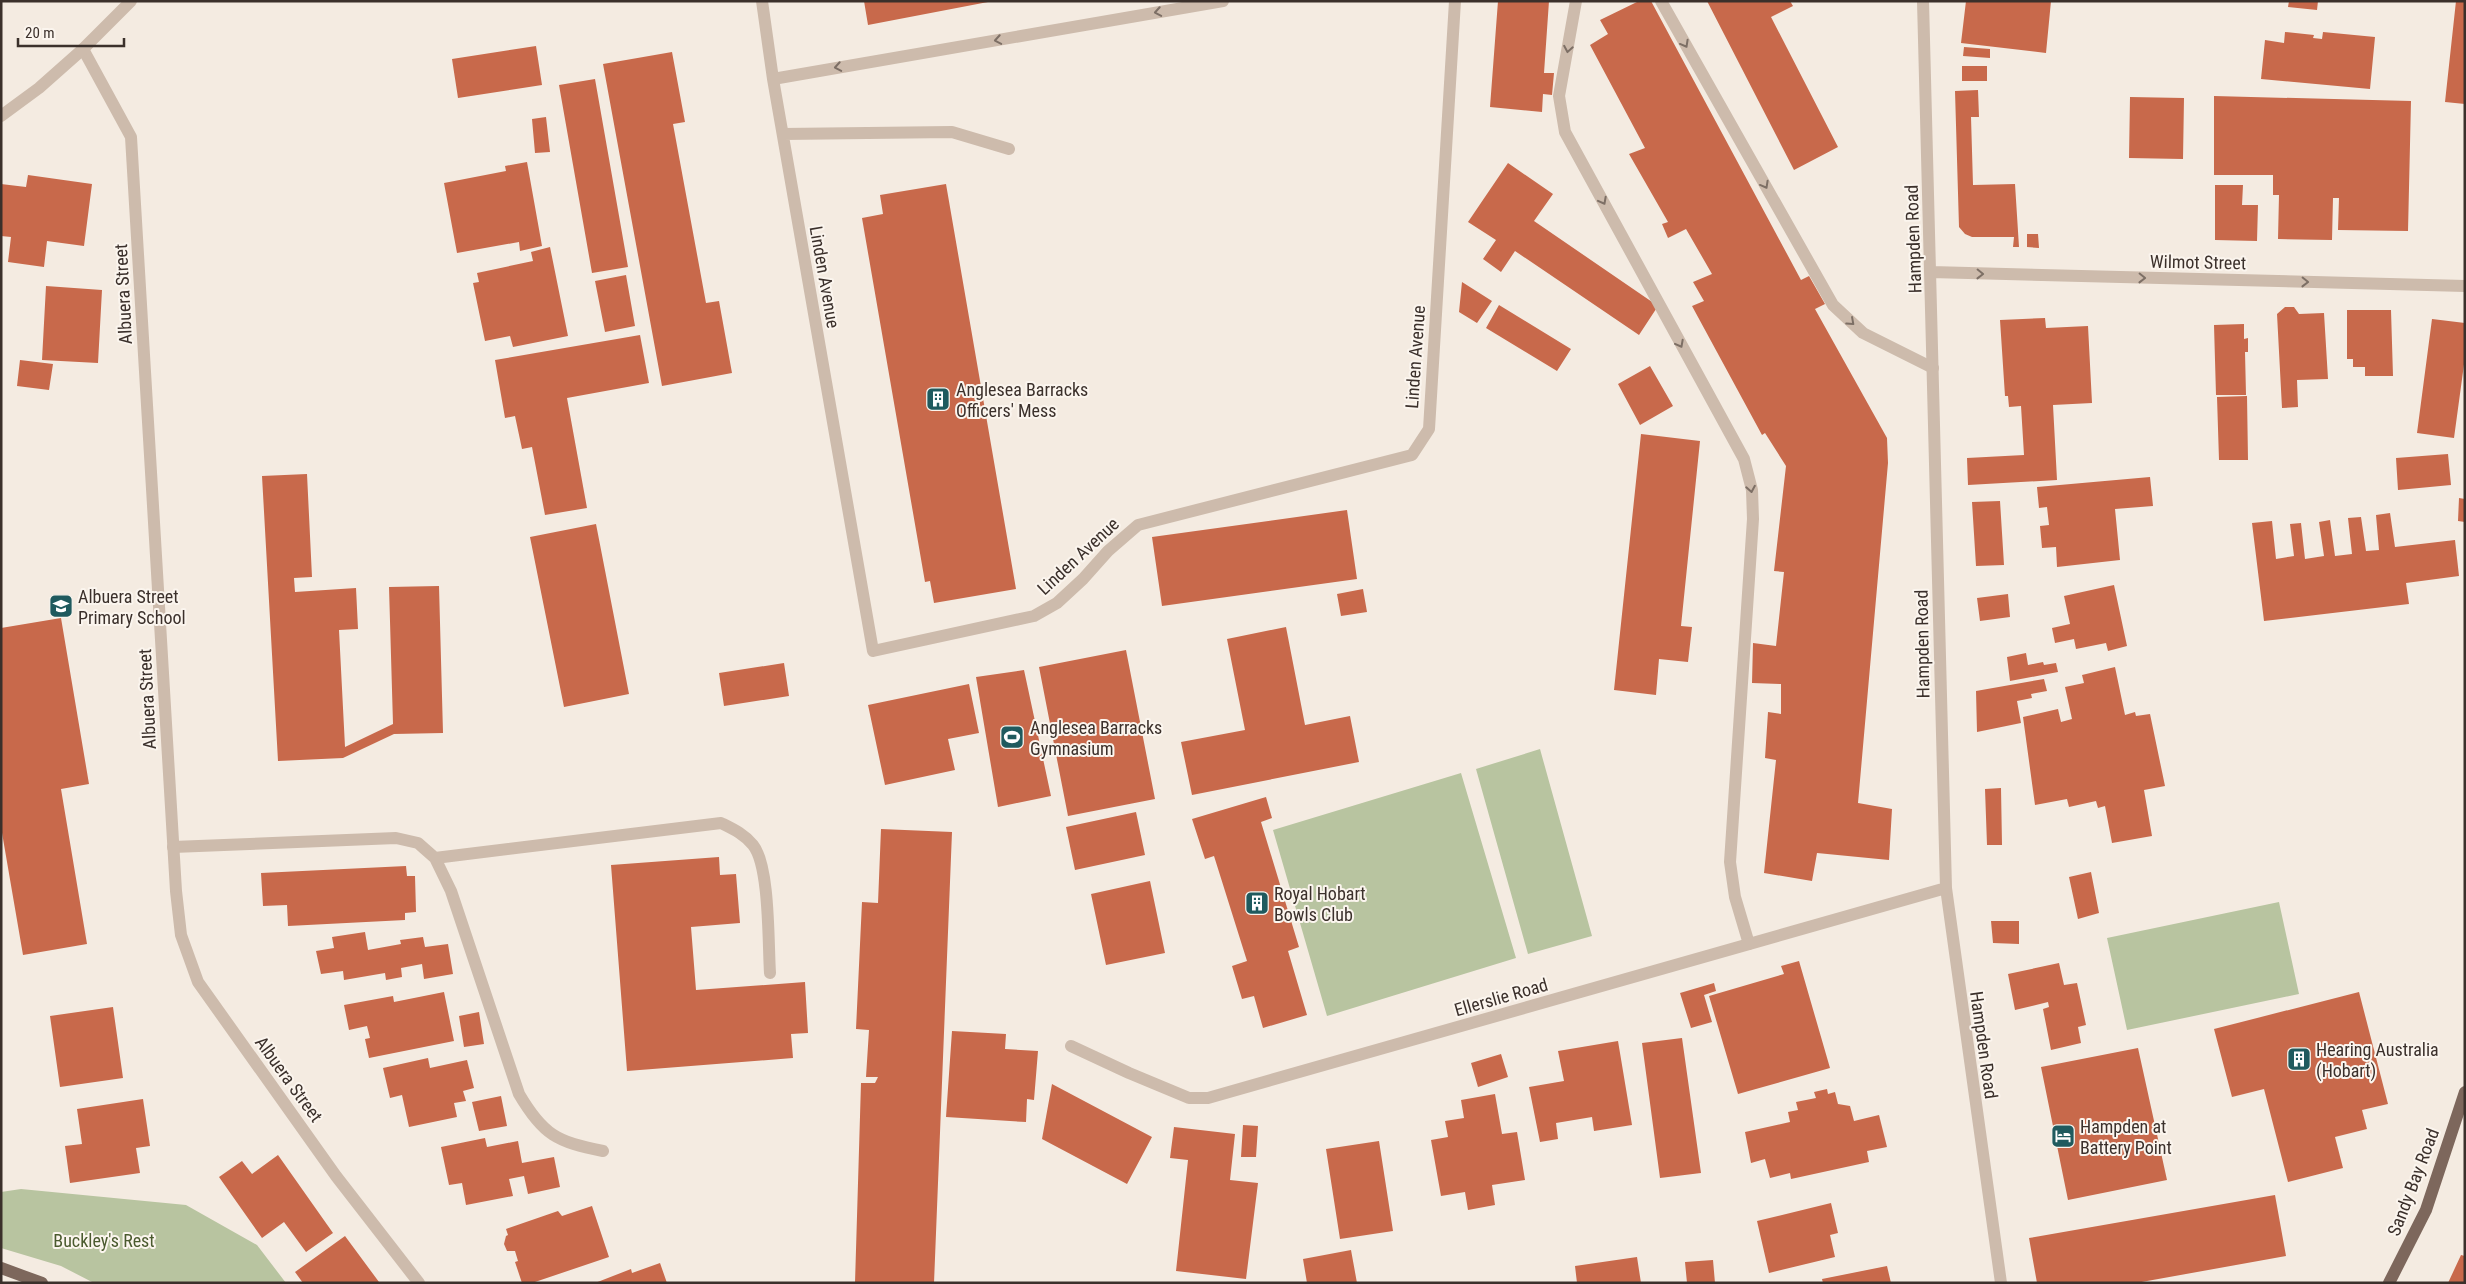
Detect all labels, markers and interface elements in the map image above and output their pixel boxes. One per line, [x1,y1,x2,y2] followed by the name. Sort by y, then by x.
[1154,7,1162,17] one-way arrow
[18,15,124,47] scale bar
[25,24,55,42] text: 20 m
[994,34,1002,44] one-way arrow
[1679,38,1689,47] one-way arrow
[1563,45,1573,54] one-way arrow
[833,62,842,72] one-way arrow
[1759,180,1769,189] one-way arrow
[1901,184,1925,294] street label: Hampden Road
[1596,196,1606,205] one-way arrow
[806,224,844,330] street label: Linden Avenue
[110,243,136,345] street label: Albuera Street
[2150,251,2246,273] street label: Wilmot Street
[1976,268,1984,279] one-way arrow
[2139,272,2147,283] one-way arrow
[2302,277,2309,287] one-way arrow
[1401,305,1429,409] street label: Linden Avenue
[1845,316,1854,325] one-way arrow
[1674,339,1684,348] one-way arrow
[956,379,1088,421] place label: Anglesea Barracks Officers' Mess
[925,386,951,412] building icon: Anglesea Barracks Officers' Mess
[1746,484,1756,493] one-way arrow
[1033,513,1123,599] street label: Linden Avenue
[78,586,186,628] place label: Albuera Street Primary School
[1911,590,1933,698] street label: Hampden Road
[48,593,74,619] school or university icon: Albuera Street Primary School
[134,648,160,750] street label: Albuera Street
[1030,717,1162,759] place label: Anglesea Barracks Gymnasium
[999,724,1025,750] sports icon: Anglesea Barracks Gymnasium
[1274,883,1366,925] place label: Royal Hobart Bowls Club
[1244,890,1270,916] building icon: Royal Hobart Bowls Club
[1452,974,1550,1020] street label: Ellerslie Road
[1966,990,2002,1100] street label: Hampden Road
[251,1032,327,1126] street label: Albuera Street
[2316,1039,2439,1082] place label: Hearing Australia (Hobart)
[2286,1046,2312,1072] building icon: Hearing Australia (Hobart)
[2080,1116,2172,1158] place label: Hampden at Battery Point
[2050,1123,2076,1149] hotel icon: Hampden at Battery Point
[2383,1125,2443,1239] street label: Sandy Bay Road
[53,1230,155,1251] park label: Buckley's Rest

